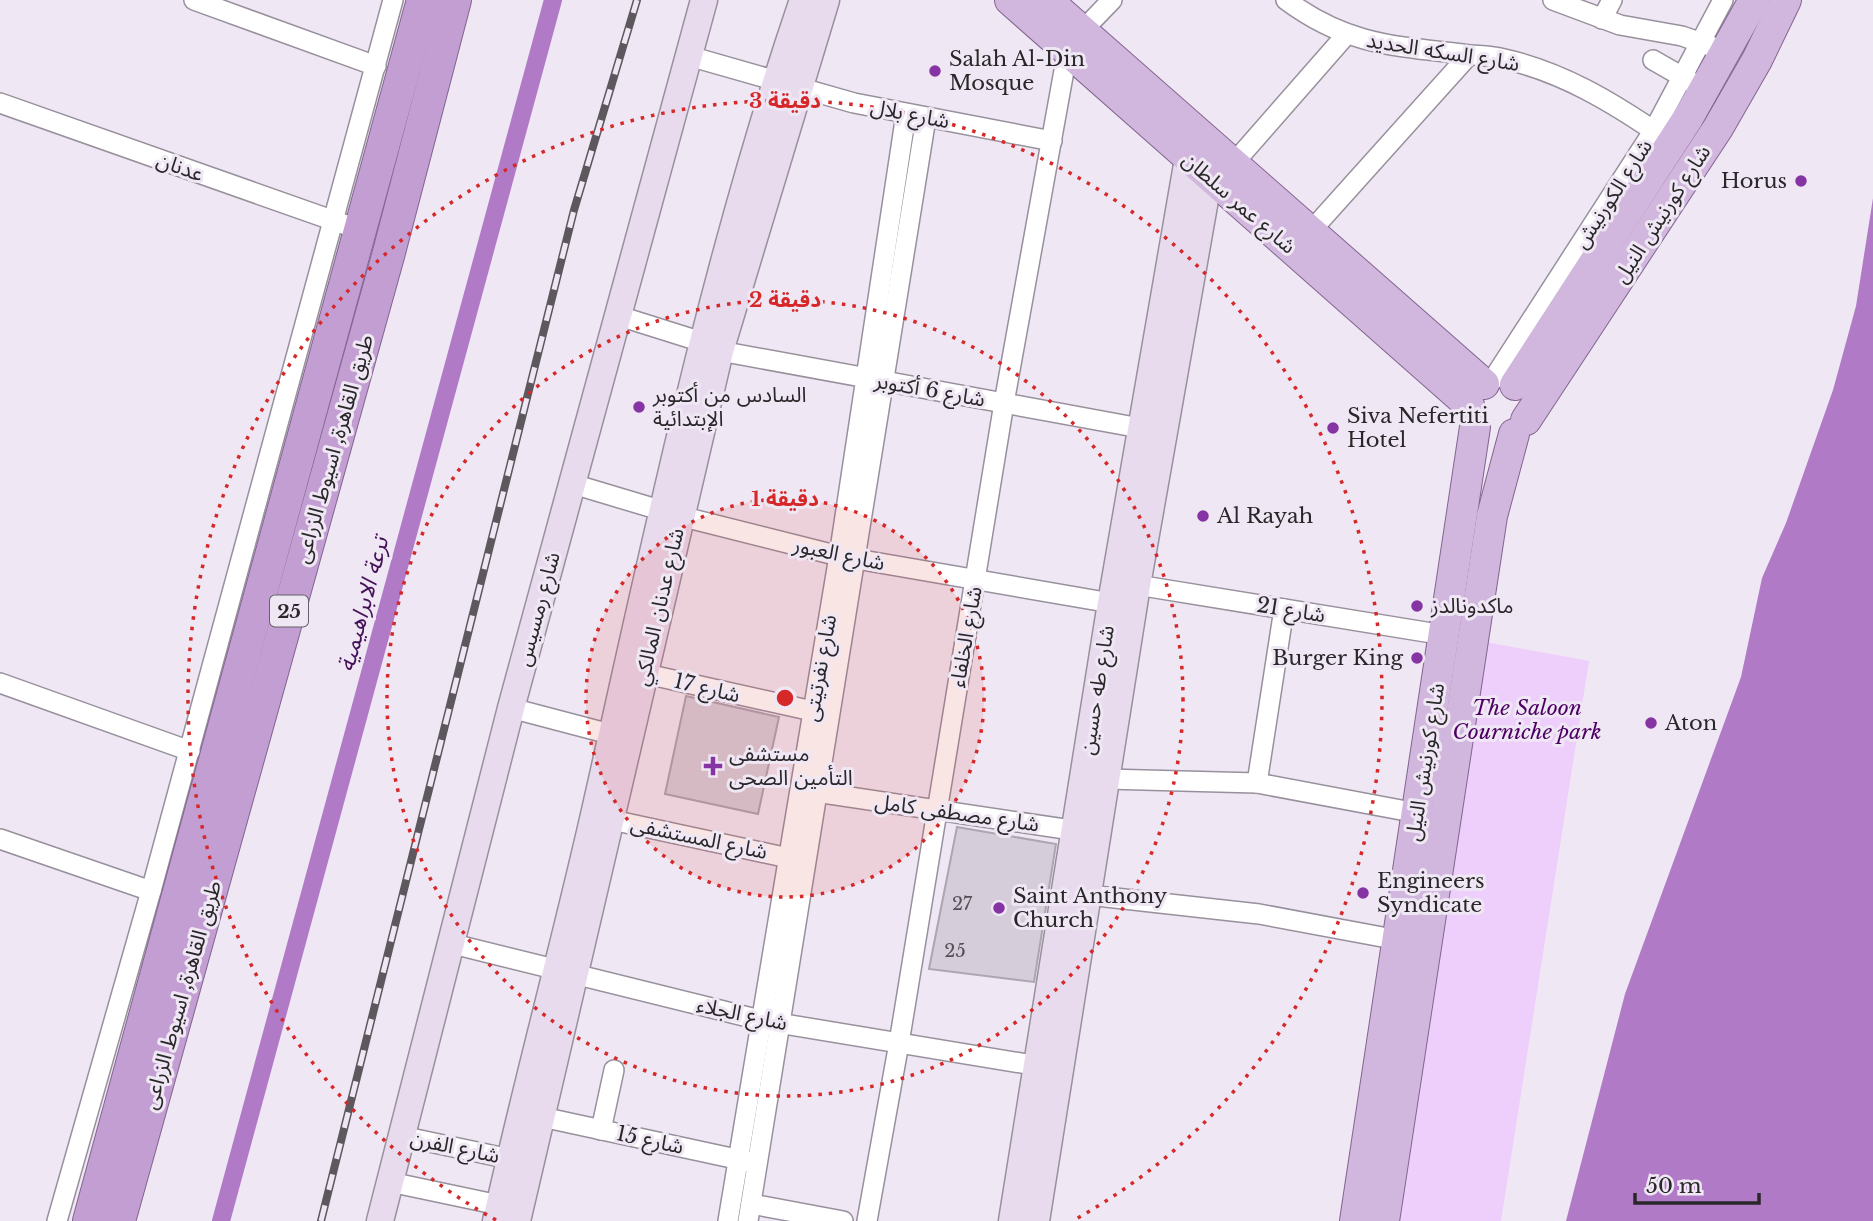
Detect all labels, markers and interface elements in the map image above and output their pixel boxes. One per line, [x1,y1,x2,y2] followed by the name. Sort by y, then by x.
[1364,27,1521,79] street label: شارع السكه الحديد
[949,46,1085,96] place label: Salah Al-Din Mosque
[927,63,943,79] marker: Salah Al-Din Mosque
[749,88,821,114] text: 3 دقيقة
[868,94,952,136] street label: شارع بلال
[1568,134,1660,255] street label: شارع الكورنيش
[1608,140,1718,289] street label: شارع كورنيش النيل
[153,147,207,187] street label: عدنان
[1176,147,1301,261] street label: شارع عمر سلطان
[1721,168,1787,194] place label: Horus
[1793,173,1809,189] marker: Horus
[749,287,821,313] text: 2 دقيقة
[289,332,379,566] street label: طريق القاهرة, اسيوط الزراعى
[871,367,987,414] street label: شارع 6 أكتوبر
[652,382,807,432] place label: السادس من أكتوبر الإبتدائية
[631,399,647,415] marker: السادس من أكتوبر الإبتدائية
[1347,403,1489,453] place label: Siva Nefertiti Hotel
[1325,420,1341,436] marker: Siva Nefertiti Hotel
[751,486,819,512] text: 1 دقيقة
[1216,503,1313,529] place label: Al Rayah
[1195,508,1211,524] marker: Al Rayah
[628,526,693,689] street label: شارع عدنان المالكي
[332,530,395,674] water label: ترعة الابراهيمية
[789,531,887,578] street label: شارع العبور
[510,549,568,669] street label: شارع رمسيس
[944,584,990,690] street label: شارع الخلفاء
[1254,592,1327,630] street label: شارع 21
[1430,593,1513,619] place label: ماكدونالدز
[270,596,308,626] road number: 25
[1409,598,1425,614] marker: ماكدونالدز
[798,613,844,724] street label: شارع نفرتيتى
[1074,623,1122,757] street label: شارع طه حسين
[1272,645,1403,671] place label: Burger King
[1409,650,1425,666] marker: Burger King
[671,668,743,710] street label: شارع 17
[1400,681,1452,843] street label: شارع كورنيش النيل
[773,686,797,710] centre of rings
[1453,695,1601,745] park label: The Saloon Courniche park
[1664,710,1717,736] place label: Aton
[1643,715,1659,731] marker: Aton
[729,741,853,791] place label: مستشفى التأمين الصحى
[703,756,723,776] marker: مستشفى التأمين الصحى
[873,789,1041,839] street label: شارع مصطفى كامل
[628,811,770,867] street label: شارع المستشفى
[1377,868,1485,918] place label: Engineers Syndicate
[137,878,227,1112] street label: طريق القاهرة, اسيوط الزراعى
[1013,883,1168,933] place label: Saint Anthony Church
[1355,885,1371,901] marker: Engineers Syndicate
[952,893,973,915] house number: 27
[991,900,1007,916] marker: Saint Anthony Church
[944,940,966,962] house number: 25
[694,992,790,1038] street label: شارع الجلاء
[613,1120,686,1162] street label: شارع 15
[408,1125,502,1171] street label: شارع الفرن
[1635,1162,1759,1206] scale bar
[1646,1173,1702,1199] text: 50 m

